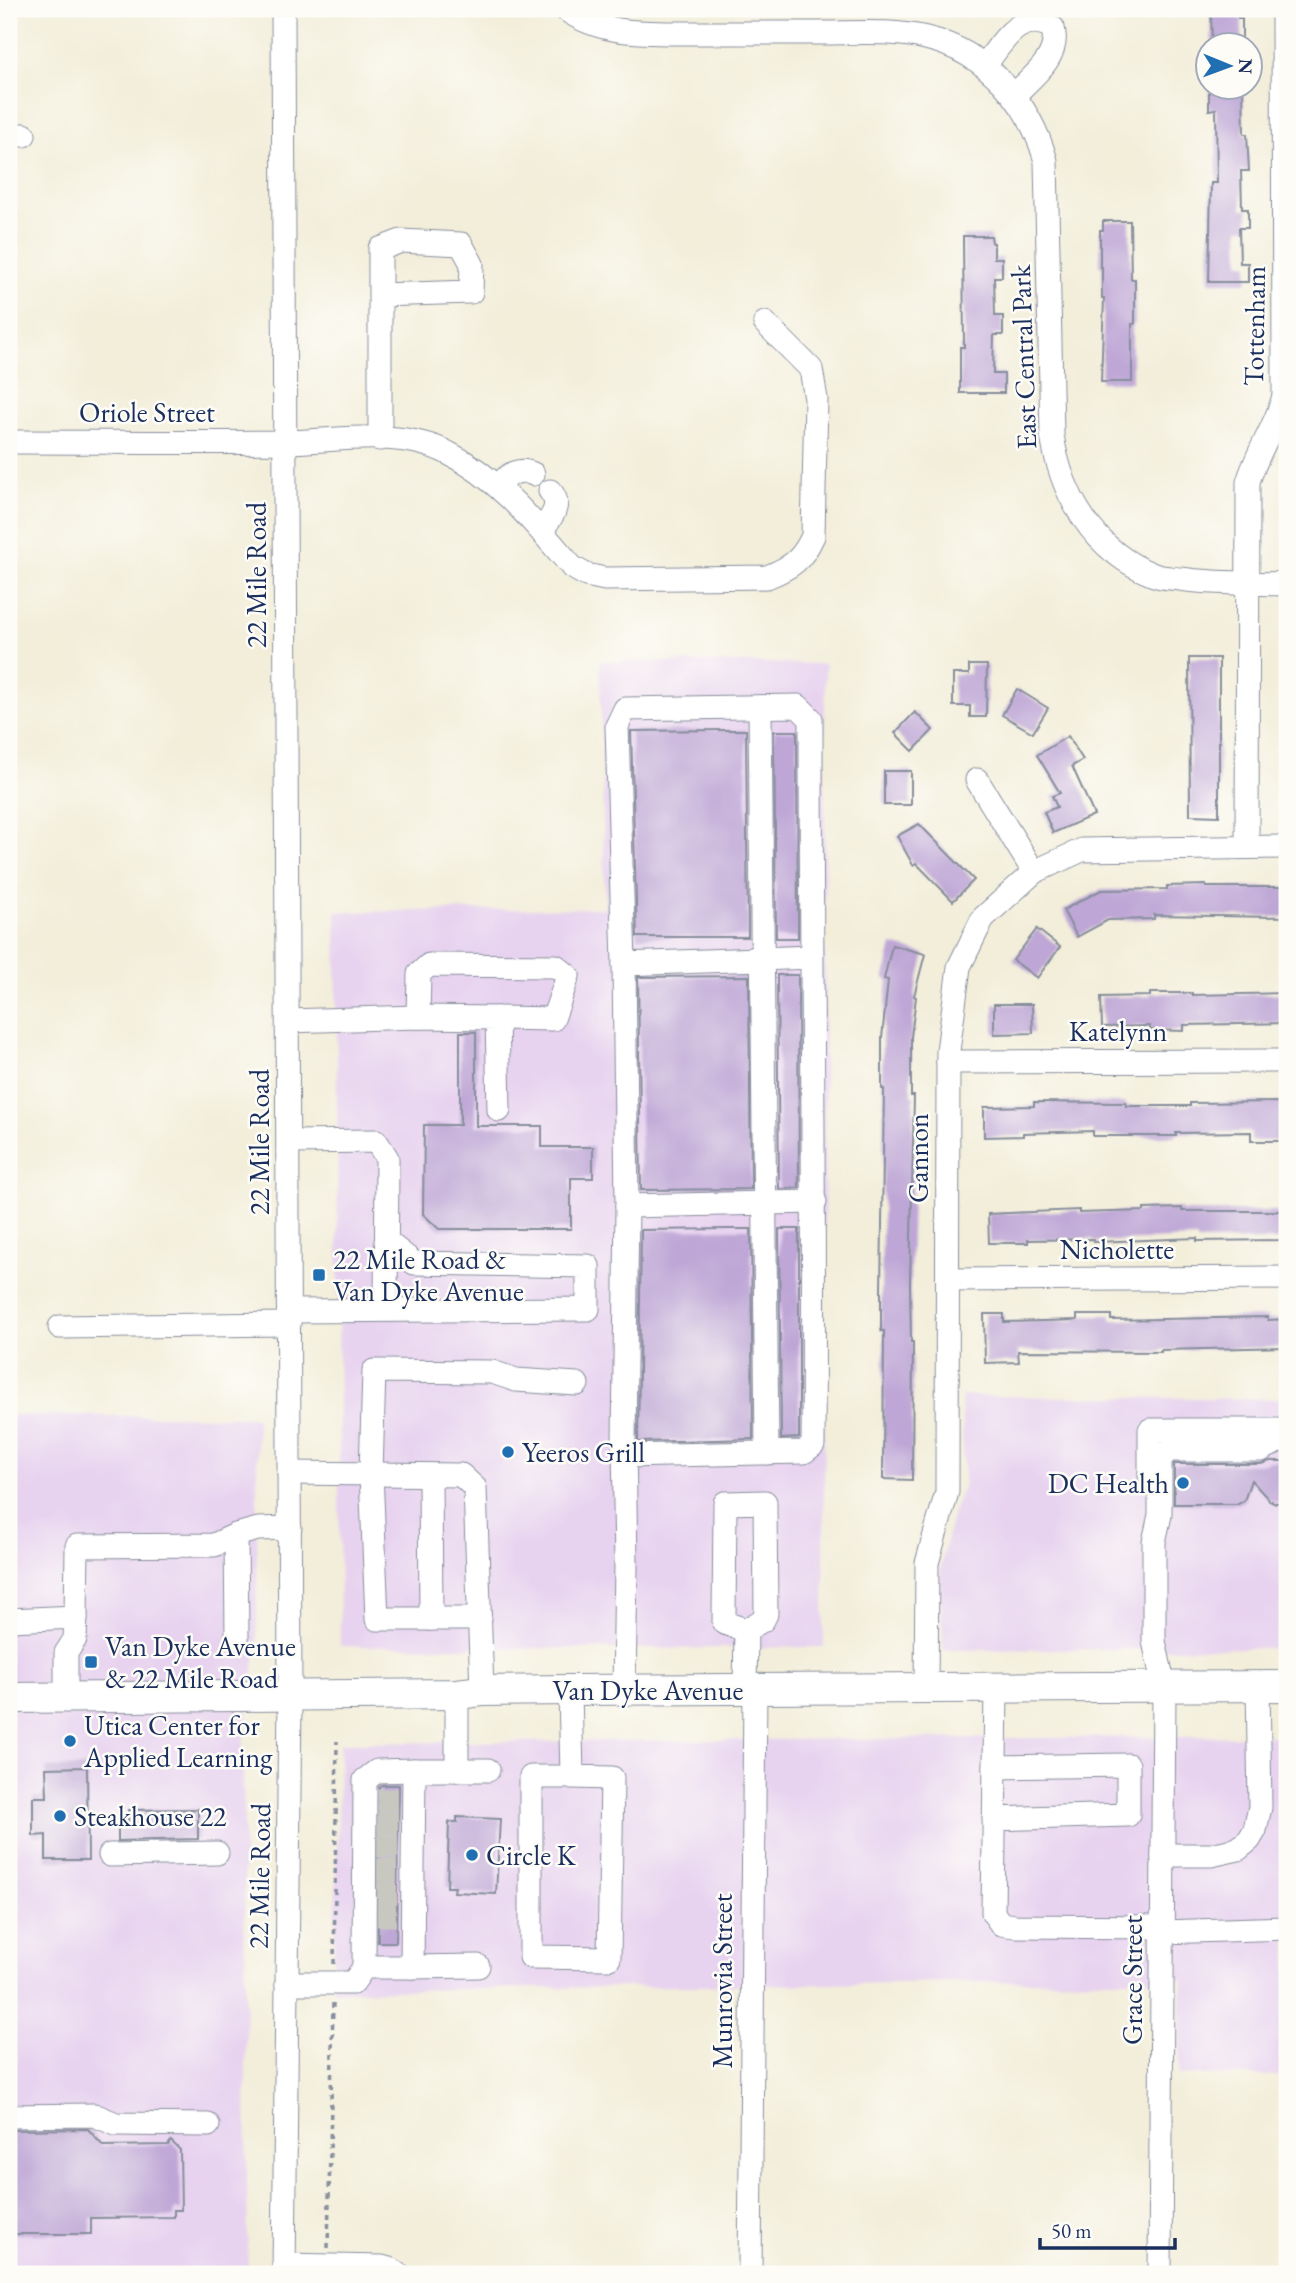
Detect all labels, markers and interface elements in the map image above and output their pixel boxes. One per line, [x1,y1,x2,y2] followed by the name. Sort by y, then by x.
[1194,32,1264,102] north arrow
[1233,58,1258,75] text: N
[1002,263,1044,450] street label: East Central Park
[1235,265,1273,386] street label: Tottenham
[79,394,215,430] street label: Oriole Street
[238,501,274,648] street label: 22 Mile Road
[1069,1013,1167,1049] street label: Katelynn
[241,1068,277,1215] street label: 22 Mile Road
[900,1113,936,1203] street label: Gannon
[1060,1231,1174,1267] street label: Nicholette
[333,1241,524,1309] place label: 22 Mile Road & Van Dyke Avenue
[311,1267,327,1283] marker: 22 Mile Road & Van Dyke Avenue
[522,1434,645,1470] place label: Yeeros Grill
[500,1444,516,1460] marker: Yeeros Grill
[1048,1465,1169,1501] place label: DC Health
[1175,1475,1191,1491] marker: DC Health
[105,1628,296,1696] place label: Van Dyke Avenue & 22 Mile Road
[83,1654,99,1670] marker: Van Dyke Avenue & 22 Mile Road
[553,1672,744,1708] street label: Van Dyke Avenue
[83,1707,273,1775] place label: Utica Center for Applied Learning
[62,1733,78,1749] marker: Utica Center for Applied Learning
[74,1798,227,1834] place label: Steakhouse 22
[240,1802,278,1950] street label: 22 Mile Road
[52,1808,68,1824] marker: Steakhouse 22
[486,1837,577,1873] place label: Circle K
[464,1847,480,1863] marker: Circle K
[704,1893,740,2068] street label: Munrovia Street
[1114,1915,1150,2045] street label: Grace Street
[1040,2206,1175,2250] scale bar
[1051,2217,1092,2244] text: 50 m

